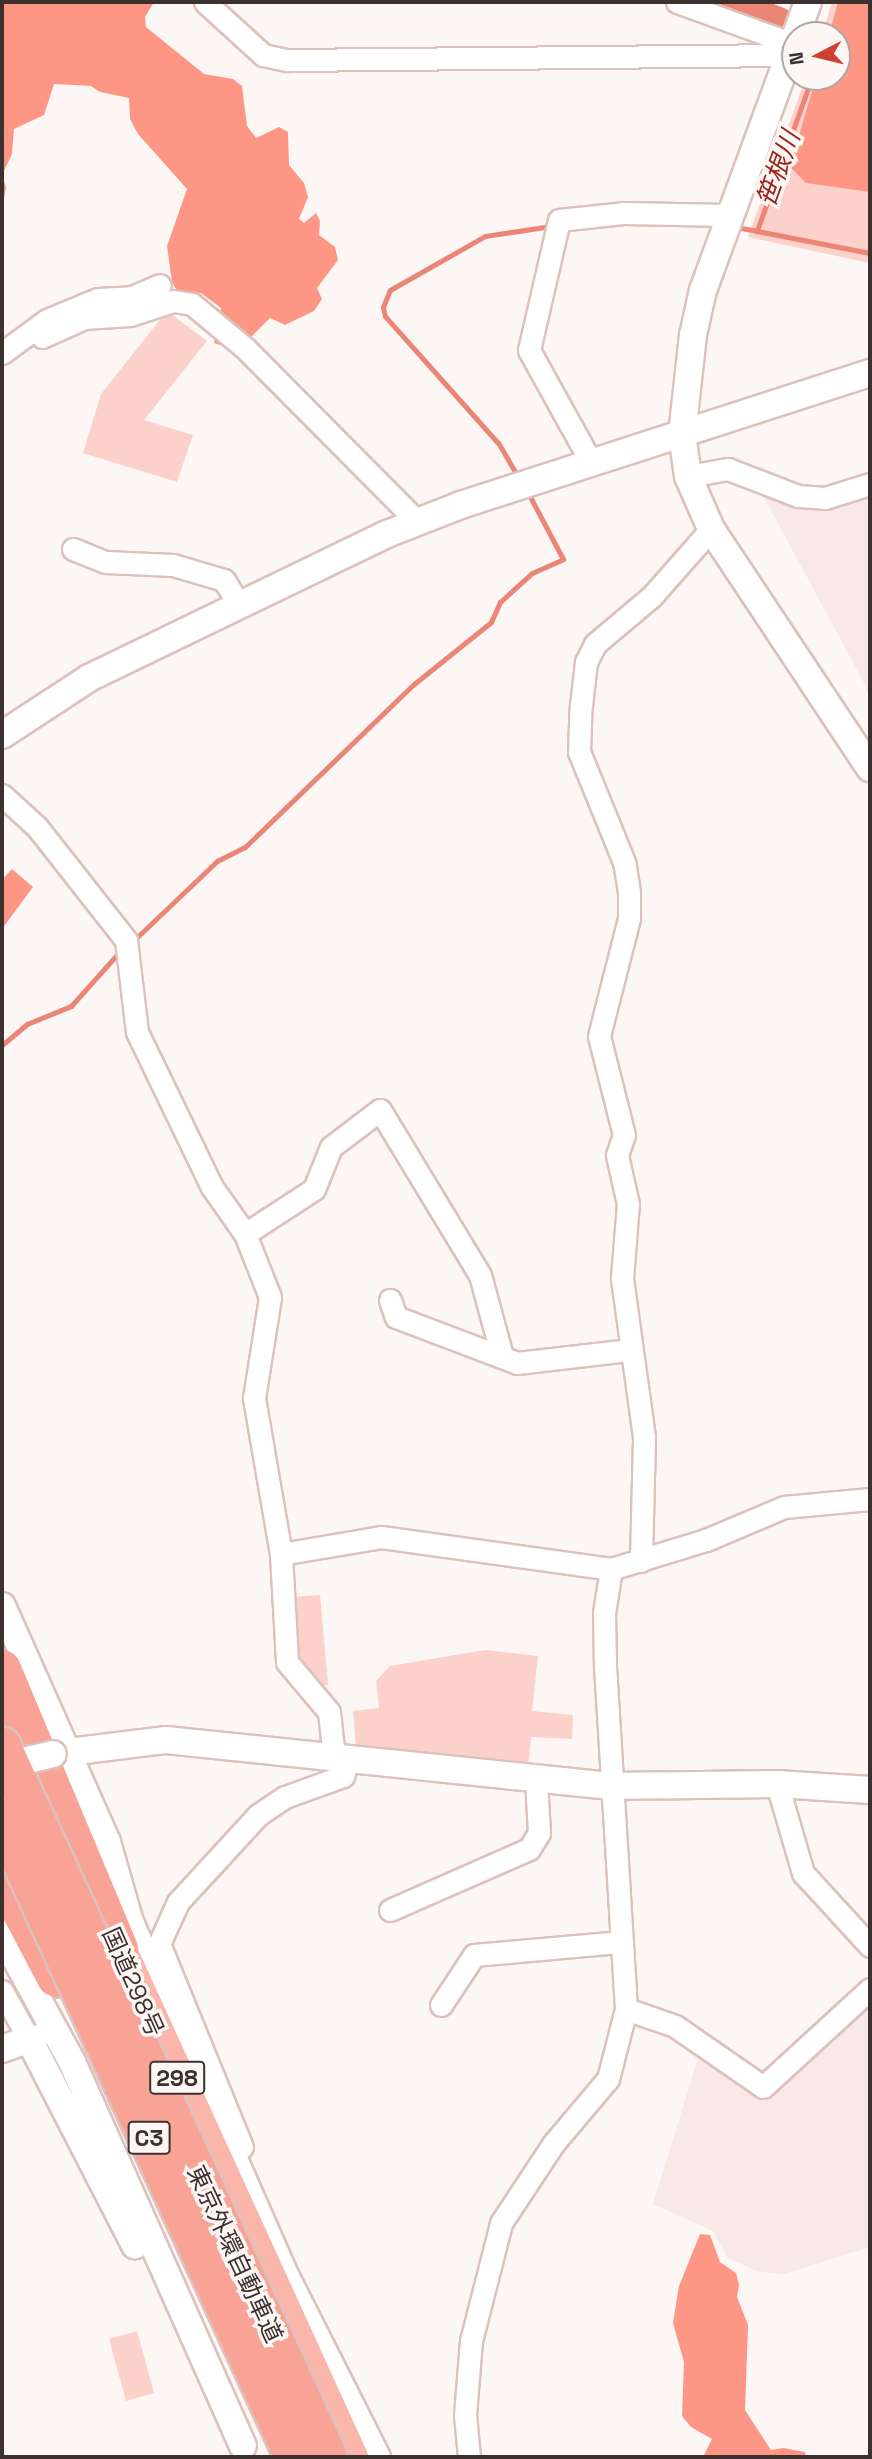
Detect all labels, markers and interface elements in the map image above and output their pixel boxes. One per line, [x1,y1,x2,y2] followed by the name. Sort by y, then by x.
[781,21,851,91] north arrow
[783,51,810,66] text: N
[751,127,807,211] water label: 笹根川
[96,1923,170,2041] street label: 国道298号
[149,2058,205,2098] road number: 298
[126,2118,172,2158] road number: C3
[181,2161,289,2347] street label: 東京外環自動車道

